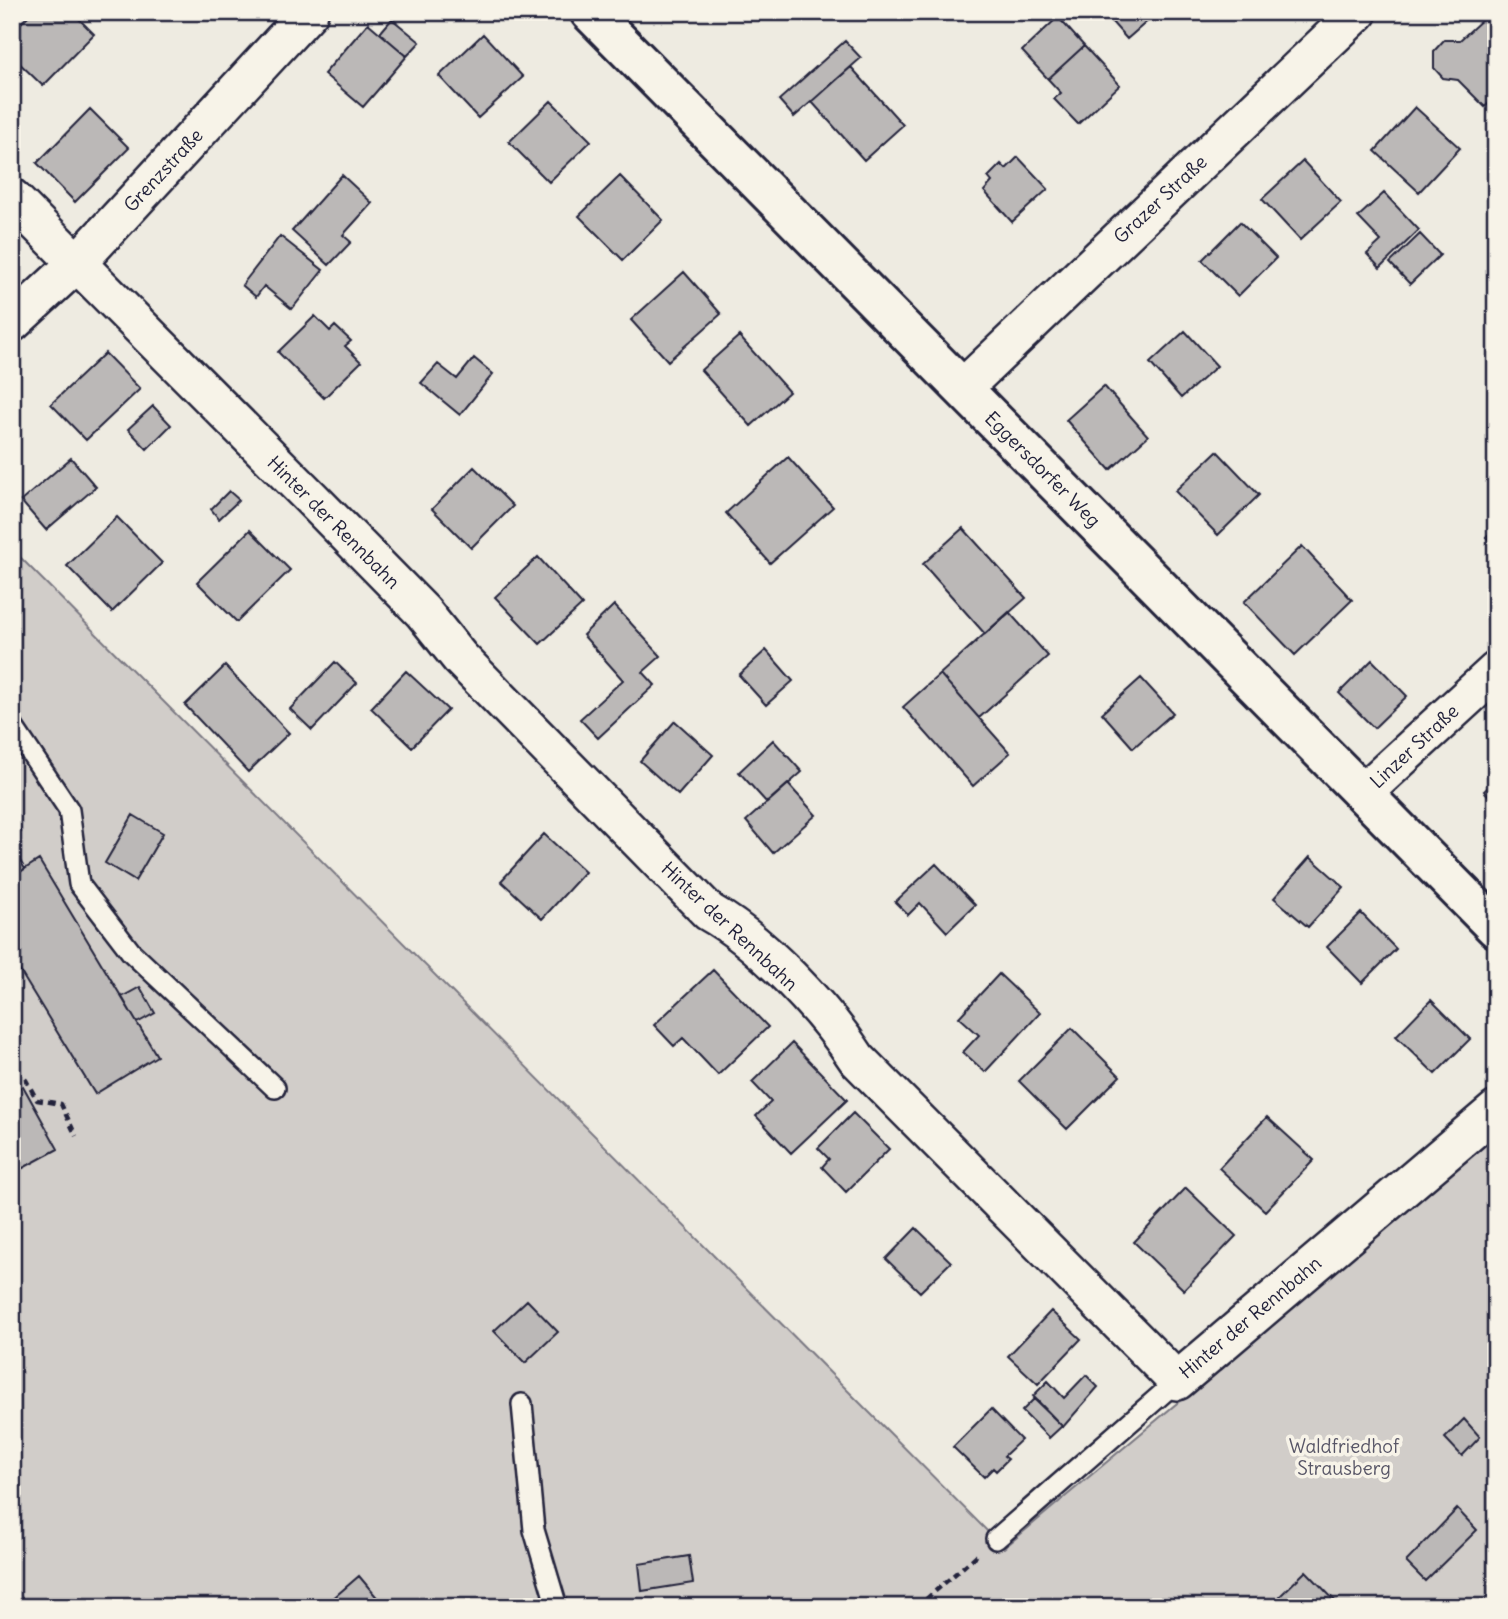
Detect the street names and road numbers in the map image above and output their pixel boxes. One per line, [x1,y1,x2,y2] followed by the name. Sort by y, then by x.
[118,123,208,217] street label: Grenzstraße
[1108,150,1212,248] street label: Grazer Straße
[980,406,1106,532] street label: Eggersdorfer Weg
[262,450,406,594] street label: Hinter der Rennbahn
[1365,699,1463,793] street label: Linzer Straße
[657,856,803,996] street label: Hinter der Rennbahn
[1174,1251,1326,1383] street label: Hinter der Rennbahn

